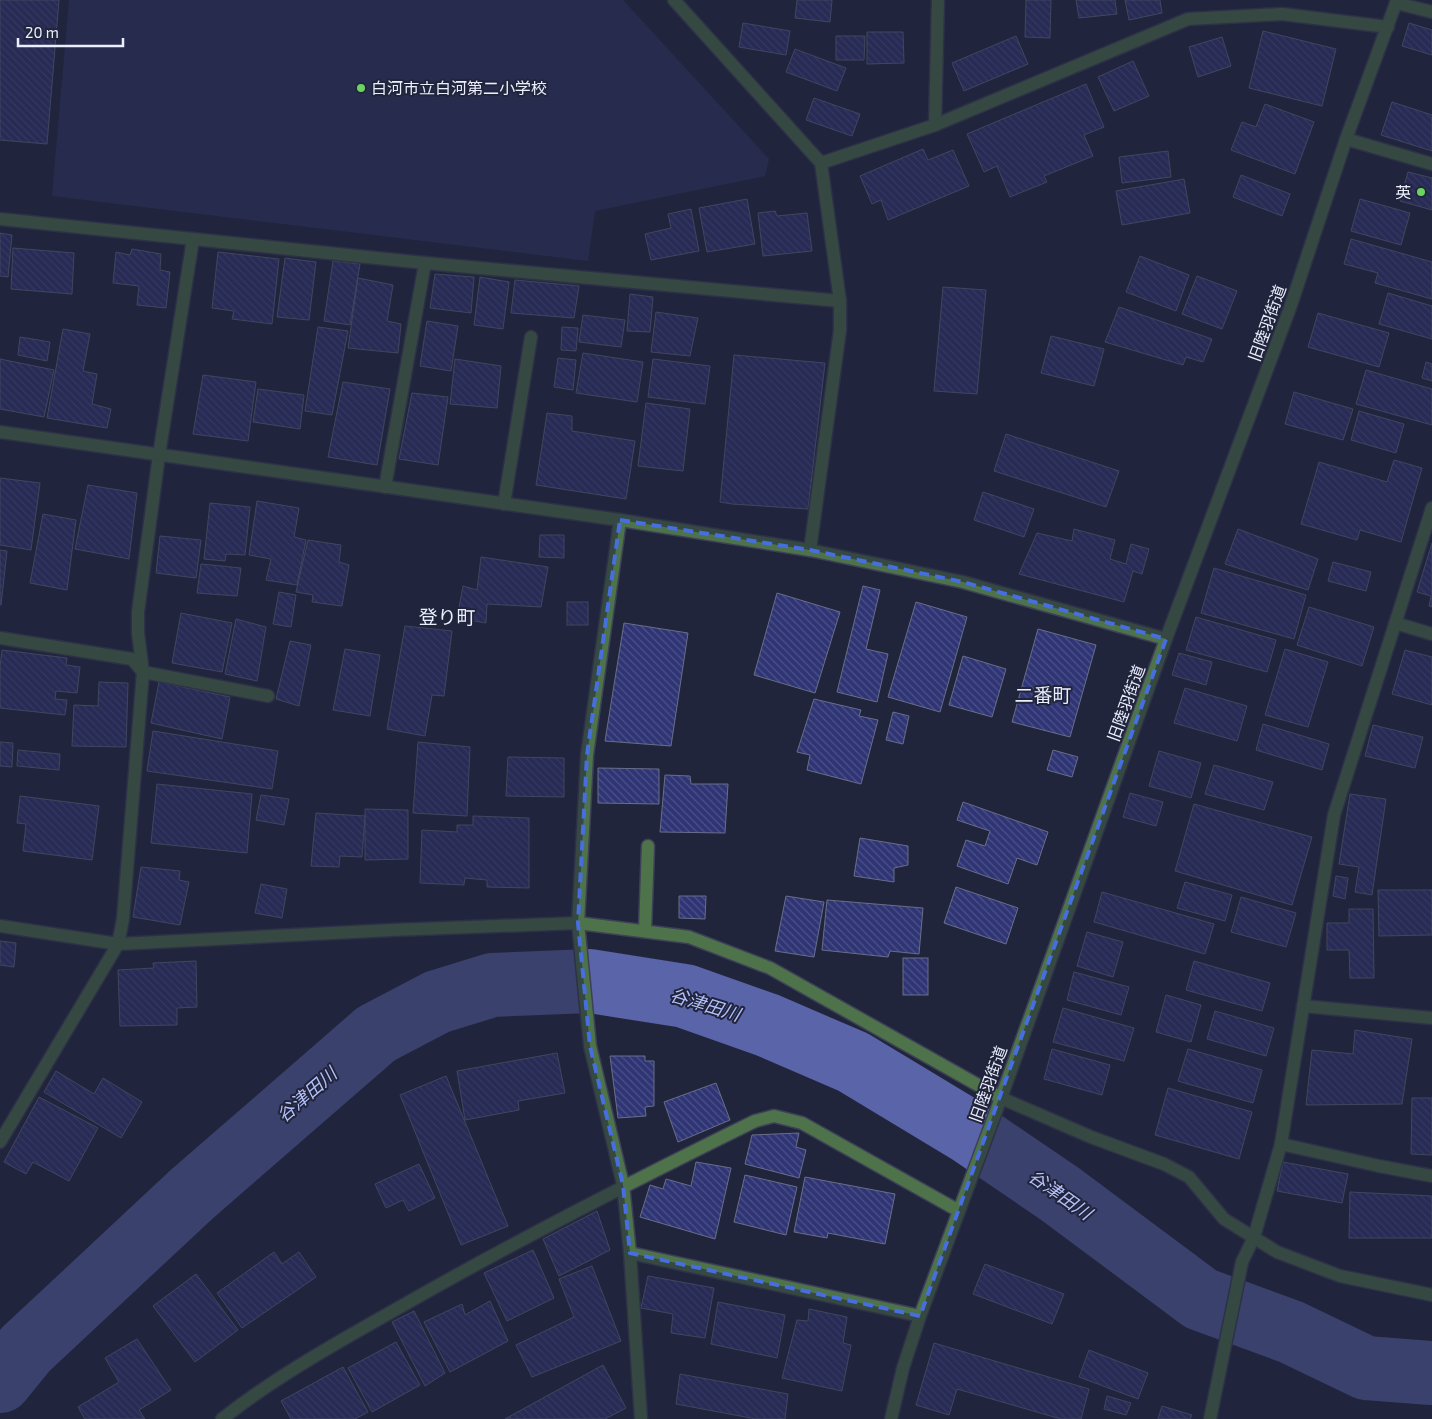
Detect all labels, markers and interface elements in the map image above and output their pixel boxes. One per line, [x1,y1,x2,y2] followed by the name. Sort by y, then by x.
[18,15,122,47] scale bar
[25,23,59,41] text: 20 m
[371,78,547,97] place label: 白河市立白河第二小学校
[355,82,367,94] marker: 白河市立白河第二小学校
[1395,182,1411,201] place label: 英
[1415,186,1427,198] marker: 英
[1244,282,1289,364] street label: 旧陸羽街道
[418,605,476,628] district label: 登り町
[1103,662,1148,744] street label: 旧陸羽街道
[1014,683,1072,706] district label: 二番町
[668,983,745,1026] water label: 谷津田川
[965,1043,1010,1125] street label: 旧陸羽街道
[272,1061,342,1126] water label: 谷津田川
[1025,1165,1098,1225] water label: 谷津田川

